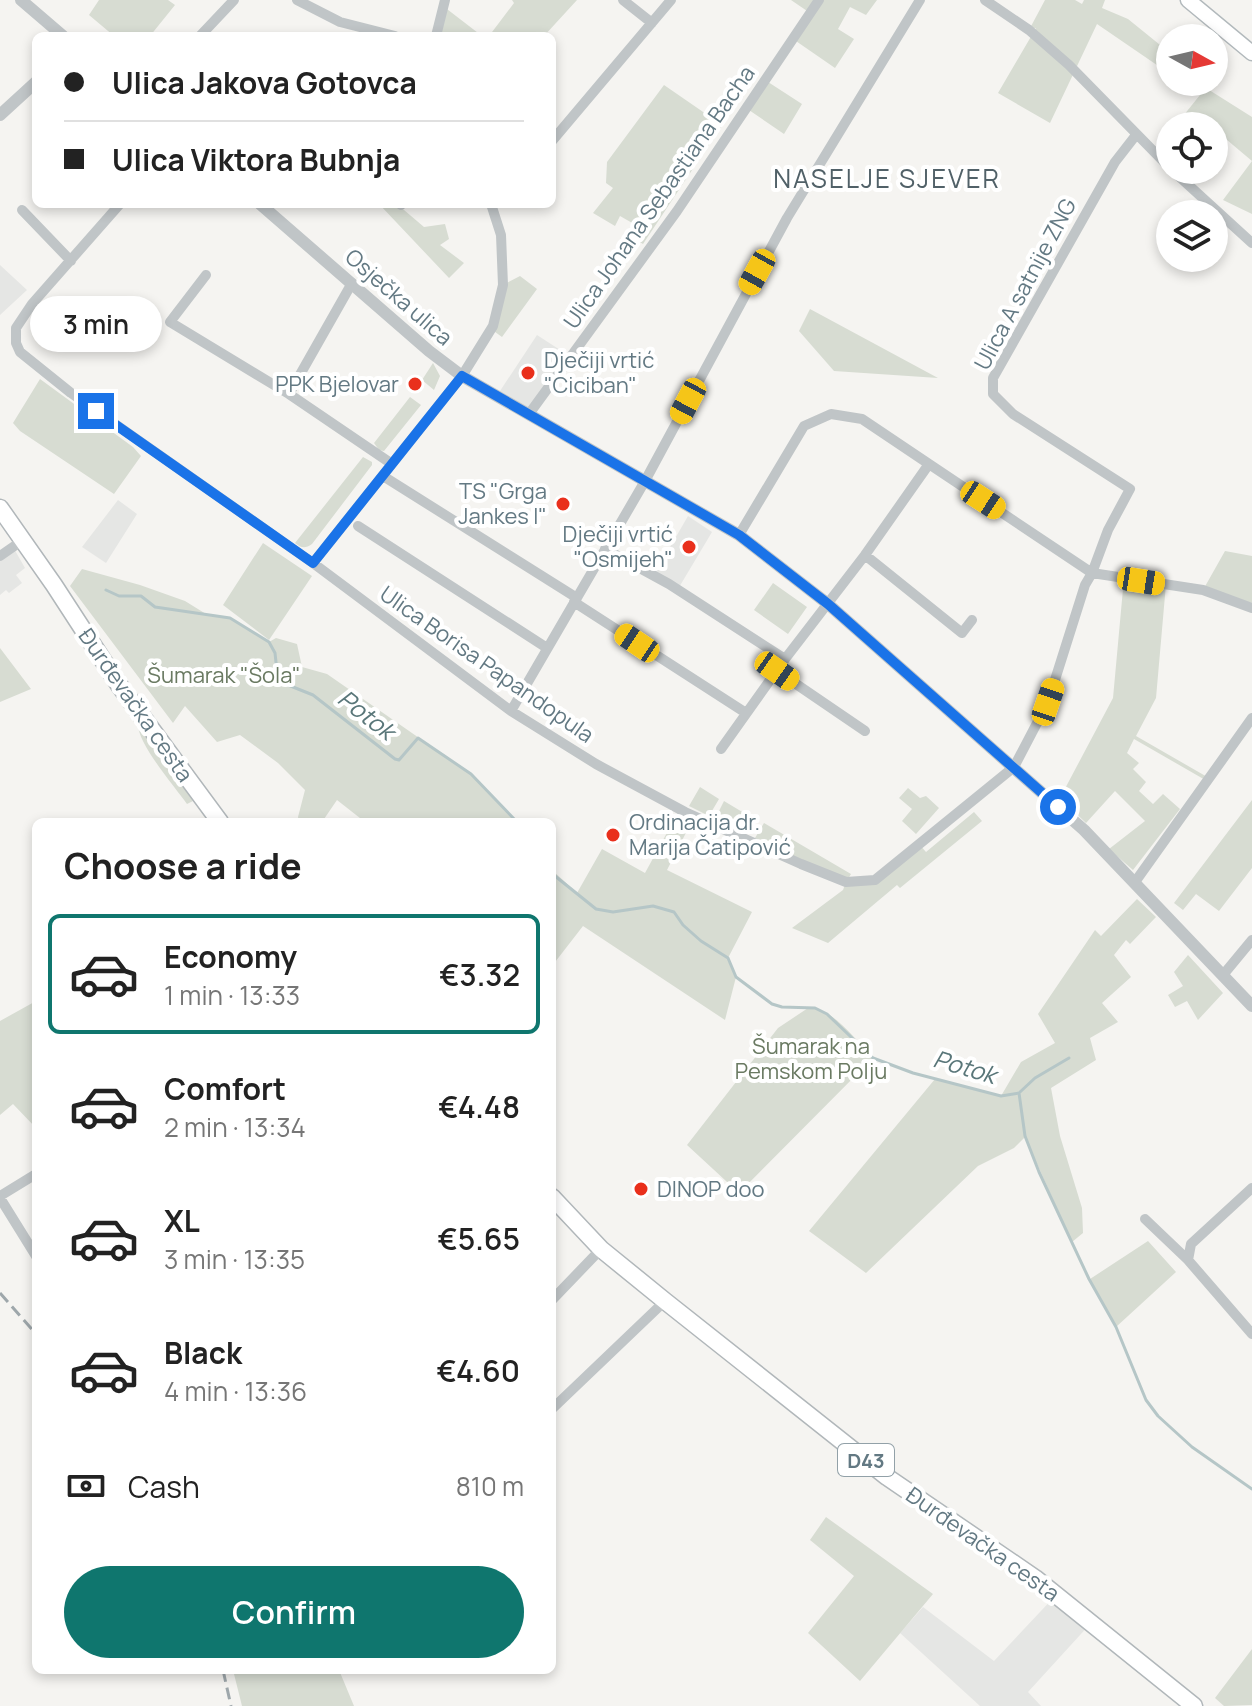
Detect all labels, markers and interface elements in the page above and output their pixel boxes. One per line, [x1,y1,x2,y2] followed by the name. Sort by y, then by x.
[1156,24,1228,96] north arrow
[1156,24,1228,272] map controls
[556,59,762,335] street label: Ulica Johana Sebastiana Bacha
[112,62,417,103] text: Ulica Jakova Gotovca
[1156,112,1228,184] button: locate
[112,139,400,180] text: Ulica Viktora Bubnja
[773,160,1001,196] district label: NASELJE SJEVER
[967,193,1083,375] street label: Ulica A satnije ZNG
[1156,200,1228,272] button: layers
[339,242,459,352] street label: Osječka ulica
[735,245,779,299] car
[30,295,162,351] callout: 3 min
[63,306,129,342] text: 3 min
[544,345,654,400] place label: Dječiji vrtić "Ciciban"
[519,364,537,382] marker: Dječiji vrtić "Ciciban"
[275,369,399,399] place label: PPK Bjelovar
[666,374,710,428] car
[406,375,424,393] marker: PPK Bjelovar
[78,393,114,429] route end
[458,476,547,531] place label: TS "Grga Jankes I"
[956,477,1010,523] car
[554,495,572,513] marker: TS "Grga Jankes I"
[563,519,673,574] place label: Dječiji vrtić "Osmijeh"
[680,538,698,556] marker: Dječiji vrtić "Osmijeh"
[1115,565,1167,597] car
[374,579,600,749] street label: Ulica Borisa Papandopula
[610,620,664,666] car
[72,622,200,788] street label: Đurđevačka cesta
[750,647,804,695] car
[147,660,301,690] park label: Šumarak "Šola"
[1029,675,1067,729] car
[332,681,405,749] water label: Potok
[1040,789,1076,825] route start
[629,807,791,862] place label: Ordinacija dr. Marija Čatipović
[604,826,622,844] marker: Ordinacija dr. Marija Čatipović
[64,841,302,890] text: Choose a ride
[164,936,297,977] text: Economy
[68,938,140,1010] icon: car
[439,954,520,995] text: €3.32
[164,977,300,1013] text: 1 min · 13:33
[735,1031,887,1086] park label: Šumarak na Pemskom Polju
[930,1041,1003,1092] water label: Potok
[164,1068,286,1109] text: Comfort
[68,1070,140,1142] icon: car
[438,1086,520,1127] text: €4.48
[164,1109,306,1145] text: 2 min · 13:34
[657,1174,765,1204] place label: DINOP doo
[632,1180,650,1198] marker: DINOP doo
[164,1200,200,1241] text: XL
[68,1202,140,1274] icon: car
[438,1218,520,1259] text: €5.65
[164,1241,305,1277] text: 3 min · 13:35
[164,1332,242,1373] text: Black
[68,1334,140,1406] icon: car
[436,1350,520,1391] text: €4.60
[164,1373,307,1409] text: 4 min · 13:36
[838,1444,894,1476] road number: D43
[64,1464,108,1508] icon: cash
[128,1466,200,1507] text: Cash
[456,1468,524,1504] text: 810 m
[900,1480,1066,1608] street label: Đurđevačka cesta
[64,1566,524,1658] button: Confirm

